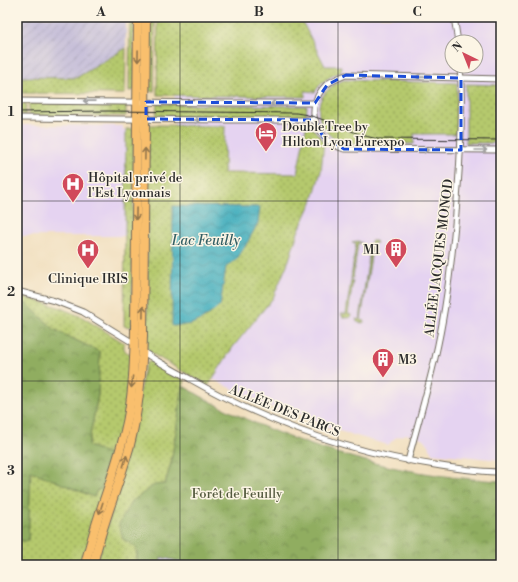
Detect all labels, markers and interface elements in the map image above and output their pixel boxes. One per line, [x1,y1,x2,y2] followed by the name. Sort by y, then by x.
[95,4,106,20] text: A
[254,4,264,20] text: B
[412,4,422,20] text: C
[444,34,484,74] north arrow
[450,39,466,56] text: N
[134,49,142,62] one-way arrow
[416,73,429,80] one-way arrow
[83,97,96,105] one-way arrow
[270,100,283,108] one-way arrow
[8,104,15,120] text: 1
[187,116,200,124] one-way arrow
[282,119,405,150] place label: DoubleTree by Hilton Lyon Eurexpo
[253,120,279,153] hotel icon: DoubleTree by Hilton Lyon Eurexpo
[416,146,429,154] one-way arrow
[474,146,487,154] one-way arrow
[141,148,149,161] one-way arrow
[88,170,183,201] place label: Hôpital privé de l'Est Lyonnais
[60,171,86,204] hospital icon: Hôpital privé de l'Est Lyonnais
[420,178,457,339] street label: ALLÉE JACQUES MONOD
[132,207,140,220] one-way arrow
[171,232,241,250] water label: Lac Feuilly
[383,236,409,269] building icon: M1
[75,237,101,270] hospital icon: Clinique IRIS
[363,242,380,258] place label: M1
[48,271,128,287] place label: Clinique IRIS
[7,284,15,300] text: 2
[139,306,147,319] one-way arrow
[370,346,396,379] building icon: M3
[398,352,417,368] place label: M3
[129,375,136,388] one-way arrow
[226,380,343,440] street label: ALLÉE DES PARCS
[122,455,129,468] one-way arrow
[7,463,15,479] text: 3
[192,486,283,502] park label: Forêt de Feuilly
[97,501,104,514] one-way arrow

